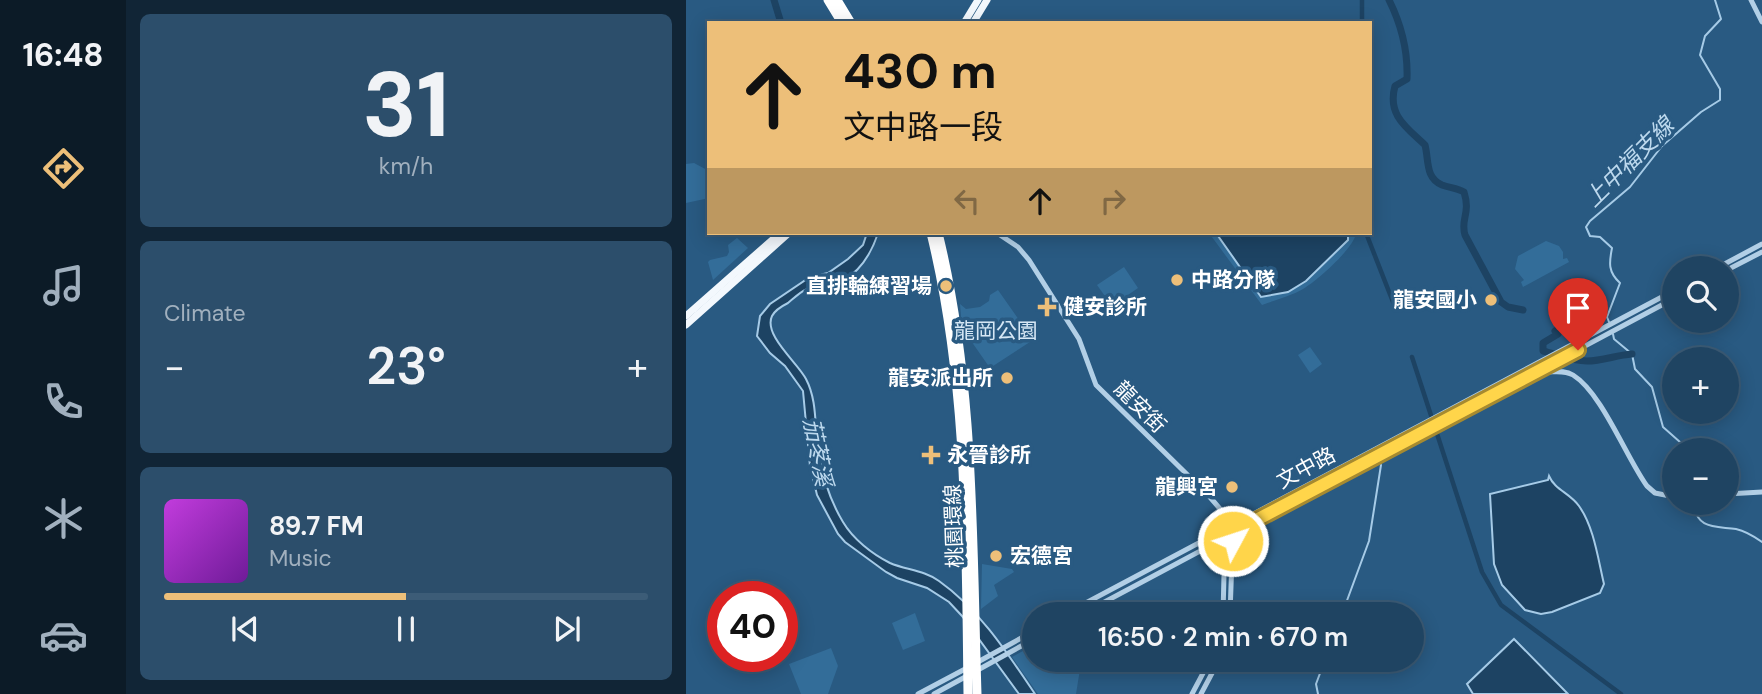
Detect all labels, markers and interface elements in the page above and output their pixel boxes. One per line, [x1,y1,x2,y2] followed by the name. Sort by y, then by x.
[22,34,104,76] text: 16:48
[843,39,997,103] text: 430 m
[362,46,450,164] text: 31
[728,49,819,140] icon: ahead
[843,106,1003,148] text: 文中路一段
[1578,109,1682,213] water label: 上中福支線
[39,144,88,193] icon: directions
[379,151,433,181] text: km/h
[948,182,986,220] icon: left
[1021,182,1059,220] icon: ahead
[1094,182,1132,220] icon: right
[1662,256,1739,515] map controls
[1662,256,1739,333] button: search
[39,261,88,310] icon: music
[1191,266,1276,294] place label: 中路分隊
[806,272,932,300] place label: 直排輪練習場
[1169,272,1185,288] marker: 中路分隊
[938,278,954,294] marker: 直排輪練習場
[1548,278,1608,350] pin
[1393,286,1477,314] place label: 龍安國小
[1559,289,1597,327] icon: arrive
[1483,292,1499,308] marker: 龍安國小
[1063,293,1147,321] place label: 健安診所
[1037,297,1057,317] marker: 健安診所
[164,298,246,328] text: Climate
[954,317,1038,345] park label: 龍岡公園
[366,332,446,400] text: 23°
[164,342,185,392] text: −
[627,342,648,392] text: +
[1662,347,1739,424] button: +
[888,364,993,392] place label: 龍安派出所
[999,370,1015,386] marker: 龍安派出所
[1108,375,1172,439] street label: 龍安街
[39,377,88,426] icon: phone
[797,415,840,492] water label: 茄苳溪
[1662,438,1739,515] button: −
[947,441,1031,469] place label: 永晉診所
[1272,441,1340,495] street label: 文中路
[921,445,941,465] marker: 永晉診所
[1155,473,1218,501] place label: 龍興宮
[1224,479,1240,495] marker: 龍興宮
[939,484,969,568] street label: 桃園環線
[39,494,88,543] icon: climate
[1196,504,1270,578] position arrow
[269,509,364,543] text: 89.7 FM
[1010,542,1073,570] place label: 宏德宮
[269,543,332,573] text: Music
[988,548,1004,564] marker: 宏德宮
[707,581,798,672] speed limit sign: 40
[226,610,264,648] icon: previous
[387,610,425,648] icon: pause
[548,610,586,648] icon: next
[39,611,88,660] icon: car
[1098,620,1348,654] text: 16:50 · 2 min · 670 m

